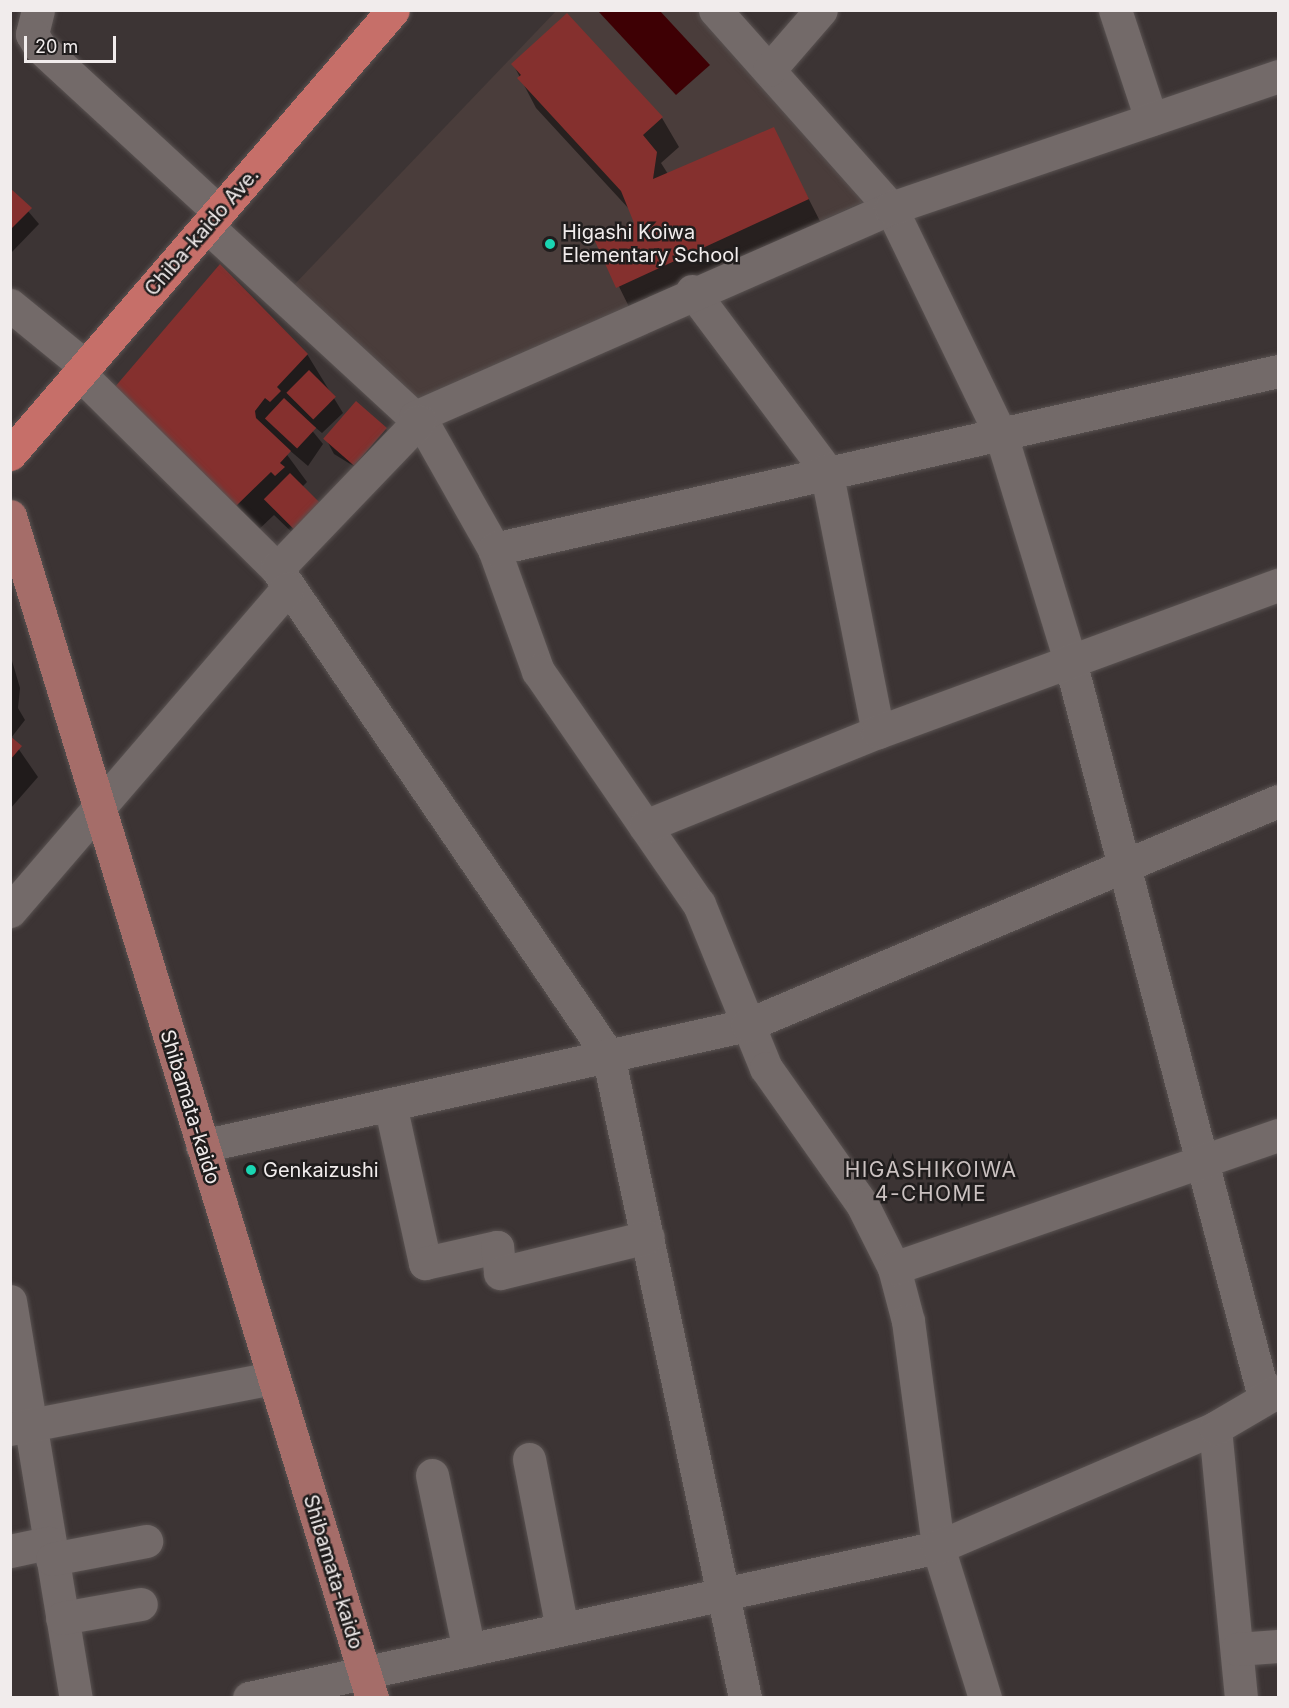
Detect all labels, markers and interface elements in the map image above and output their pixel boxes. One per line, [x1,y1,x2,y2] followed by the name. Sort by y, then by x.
[27,24,118,62] scale bar
[35,36,78,57] text: 20 m
[140,163,264,301] street label: Chiba-kaido Ave.
[562,220,739,267] place label: Higashi Koiwa Elementary School
[543,237,557,251] marker: Higashi Koiwa Elementary School
[155,1027,225,1187] street label: Shibamata-kaido
[845,1157,1017,1207] district label: HIGASHIKOIWA 4-CHOME
[263,1158,379,1182] place label: Genkaizushi
[244,1163,258,1177] marker: Genkaizushi
[298,1492,368,1652] street label: Shibamata-kaido

